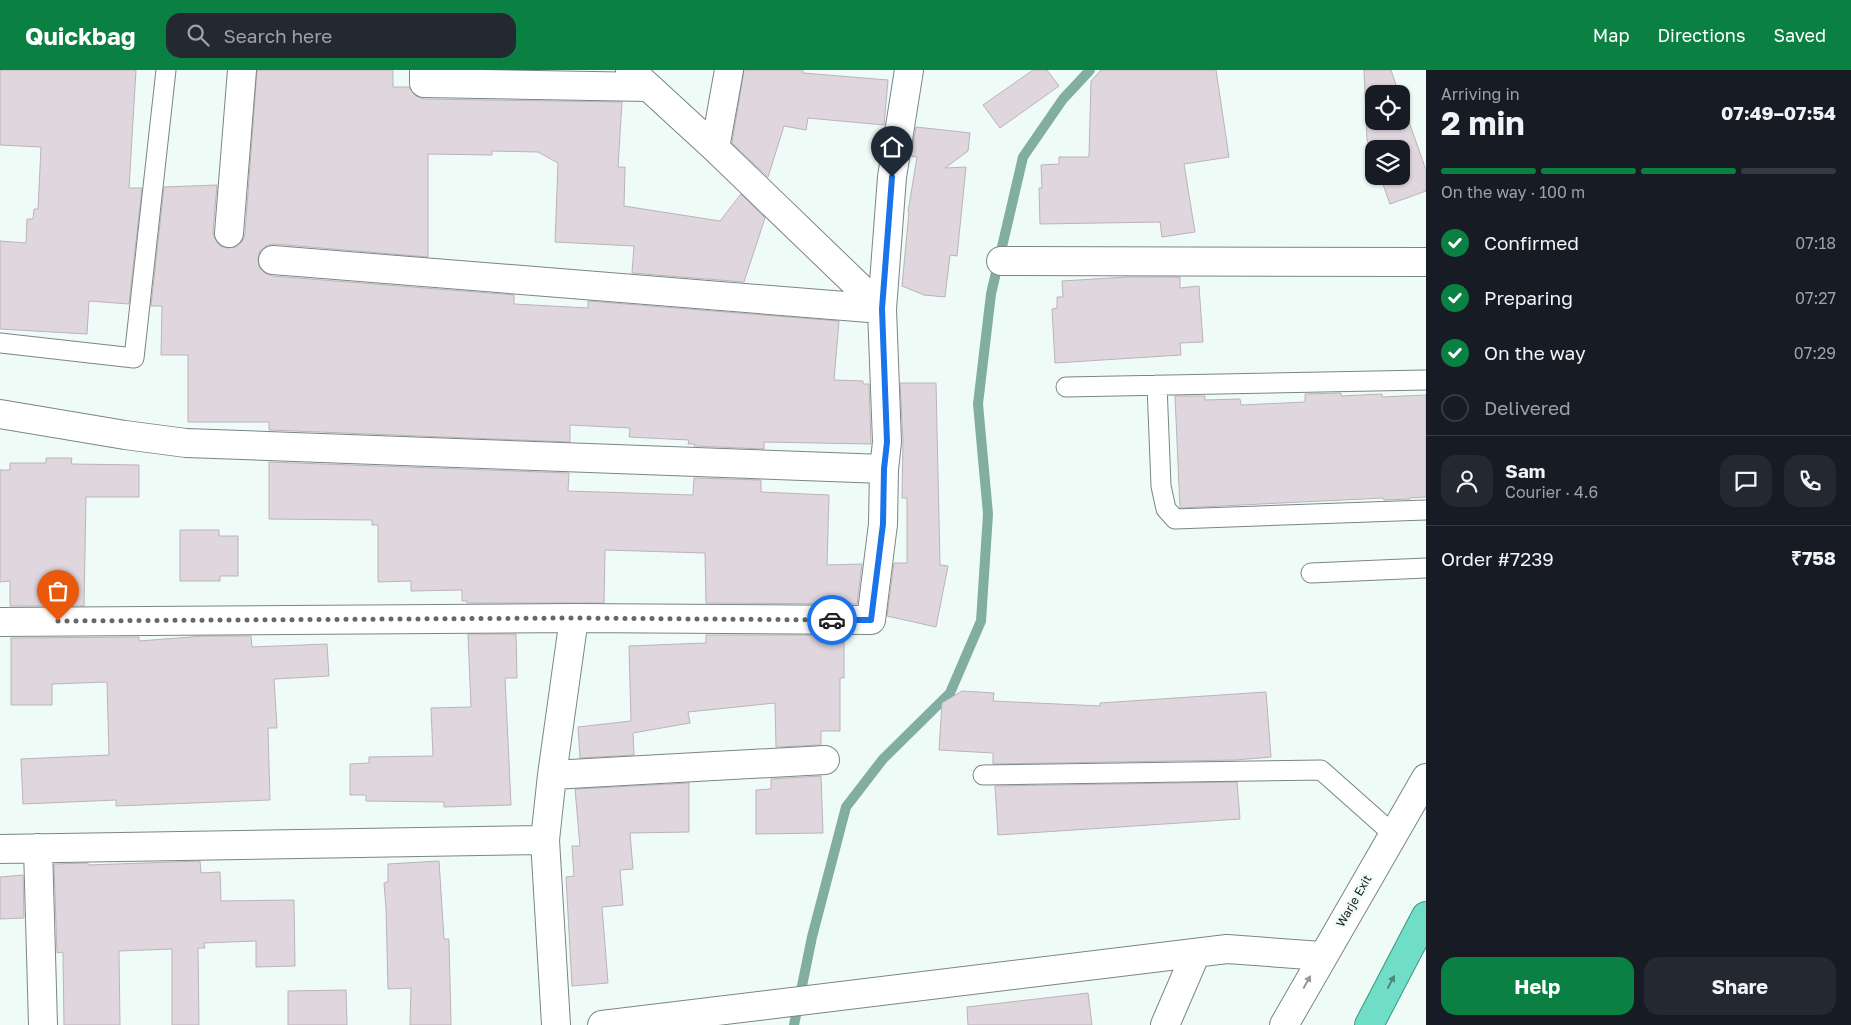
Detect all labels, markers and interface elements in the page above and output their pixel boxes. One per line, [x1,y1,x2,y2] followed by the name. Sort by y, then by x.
[166,13,516,58] search box
[25,21,136,50] text: Quickbag
[184,21,212,49] icon: search
[224,24,332,47] text: Search here
[1593,24,1629,46] text: Map
[1657,24,1745,46] text: Directions
[1773,24,1826,46] text: Saved
[1441,84,1520,104] text: Arriving in
[1365,85,1410,185] map controls
[1365,85,1410,130] button: locate
[1721,101,1836,124] text: 07:49–07:54
[1441,104,1525,142] text: 2 min
[871,126,913,177] pin
[878,133,906,161] icon: home
[1365,140,1410,185] button: layers
[1441,182,1585,202] text: On the way · 100 m
[1441,229,1469,257] icon: check
[1484,231,1579,254] text: Confirmed
[1795,233,1836,253] text: 07:18
[1441,284,1469,312] icon: check
[1484,286,1573,309] text: Preparing
[1795,288,1836,308] text: 07:27
[1441,339,1469,367] icon: check
[1484,341,1586,364] text: On the way
[1794,343,1836,363] text: 07:29
[1484,396,1571,419] text: Delivered
[1441,455,1493,507] button: person
[1720,455,1772,507] button: chat
[1784,455,1836,507] button: phone
[1505,459,1545,482] text: Sam
[1505,482,1598,502] text: Courier · 4.6
[1791,546,1836,569] text: ₹758
[1441,547,1554,570] text: Order #7239
[37,570,79,621] pin
[44,577,72,605] icon: bag
[807,595,857,645] courier
[818,606,846,634] icon: car
[1333,872,1375,929] street label: Warje Exit
[1441,957,1634,1015] button: Help
[1644,957,1836,1015] button: Share
[1387,975,1395,989] one-way arrow
[1303,976,1312,989] one-way arrow

